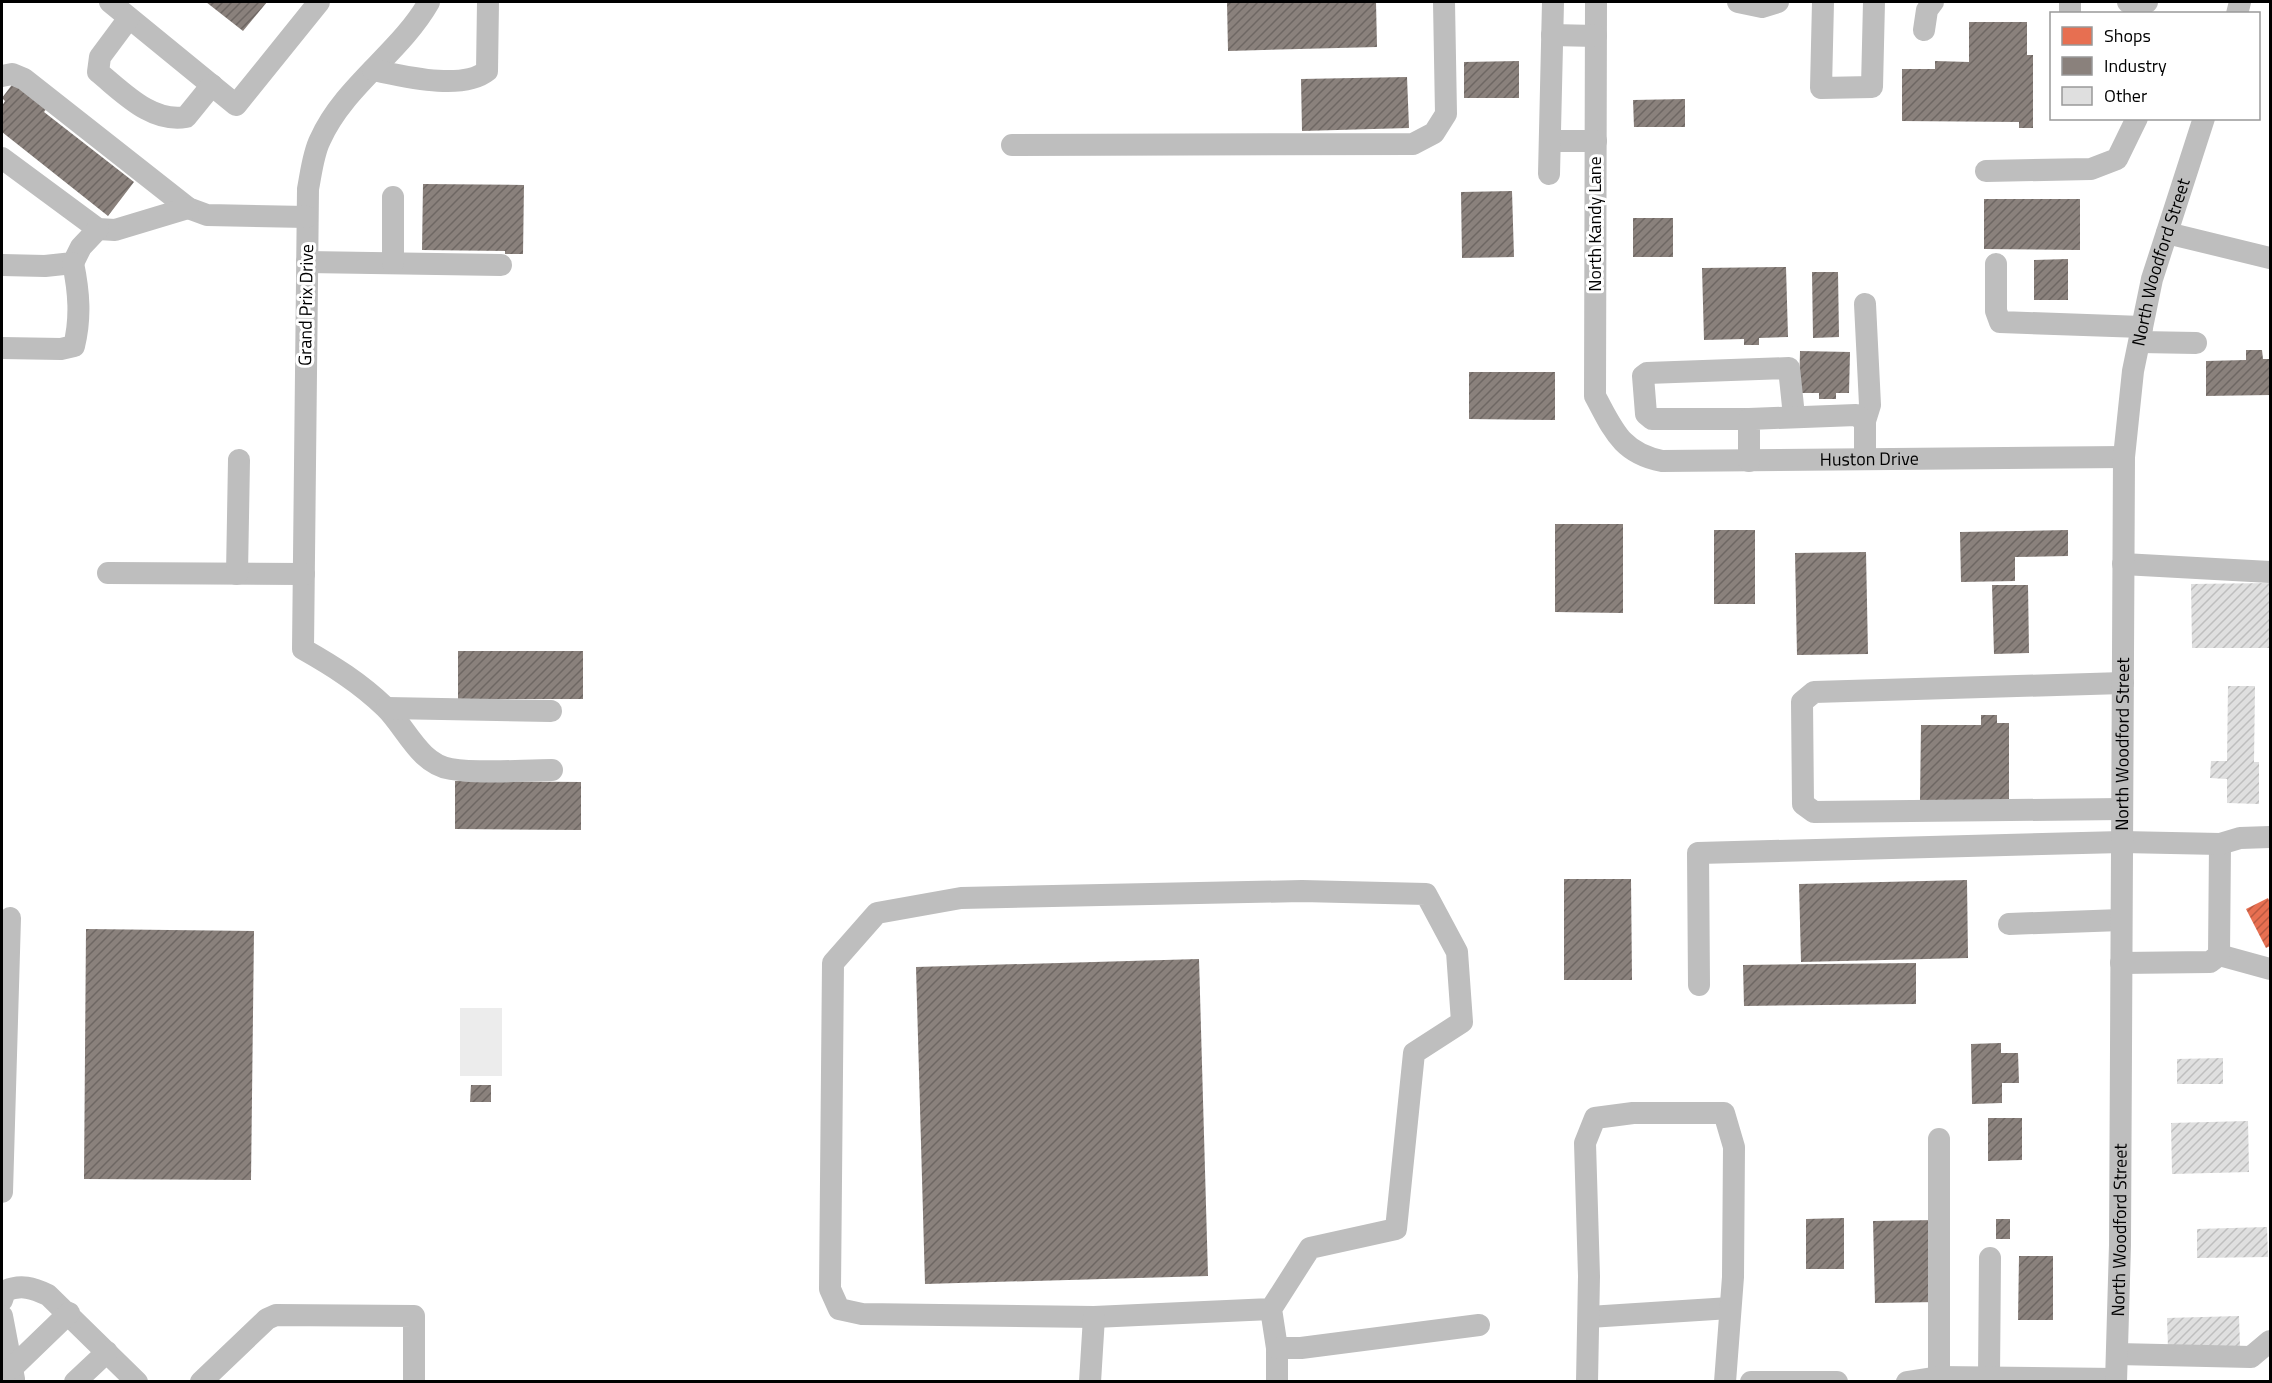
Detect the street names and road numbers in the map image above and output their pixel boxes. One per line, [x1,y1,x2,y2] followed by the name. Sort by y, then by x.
[1581,156,1608,292] street label: North Kandy Lane
[2125,174,2197,348] street label: North Woodford Street
[291,244,320,366] street label: Grand Prix Drive
[1820,445,1919,473] street label: Huston Drive
[2108,657,2136,831] street label: North Woodford Street
[2104,1143,2134,1317] street label: North Woodford Street

